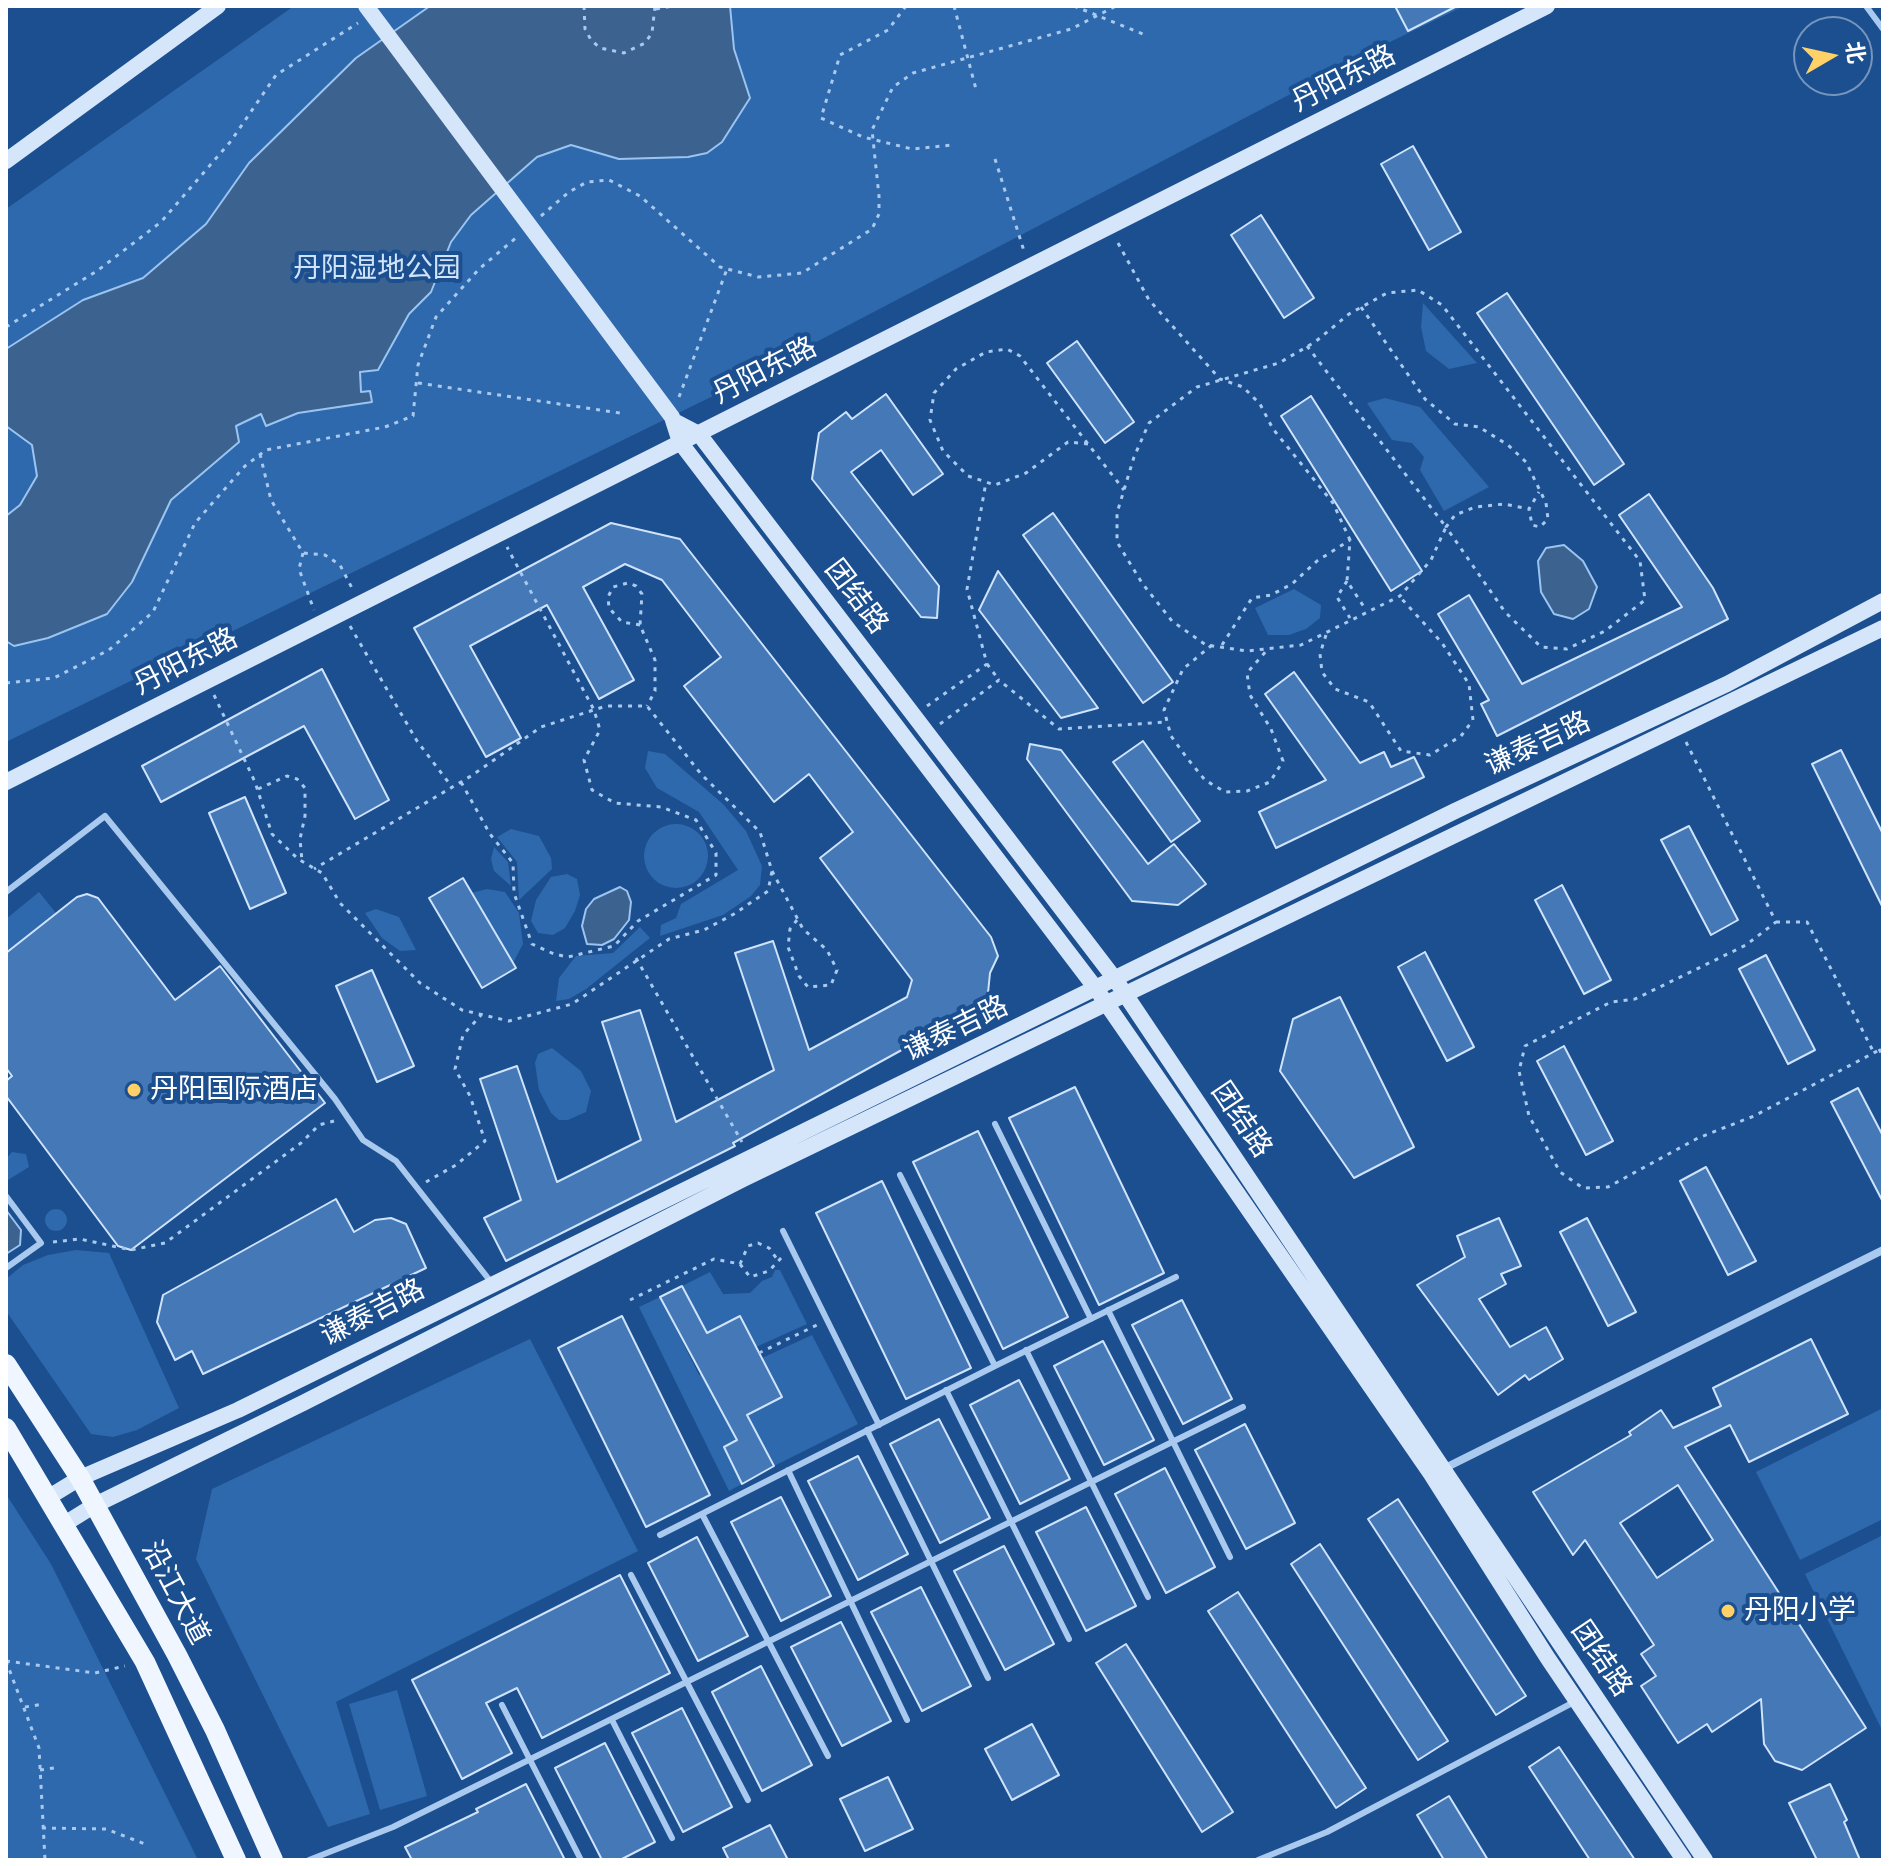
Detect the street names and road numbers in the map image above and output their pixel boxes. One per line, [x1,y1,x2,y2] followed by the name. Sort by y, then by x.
[1286,39,1402,119] street label: 丹阳东路
[707,331,823,411] street label: 丹阳东路
[817,553,895,641] street label: 团结路
[128,622,244,702] street label: 丹阳东路
[1480,705,1596,783] street label: 谦泰吉路
[898,989,1014,1069] street label: 谦泰吉路
[1204,1076,1278,1164] street label: 团结路
[315,1273,431,1353] street label: 谦泰吉路
[134,1536,216,1650] street label: 沿江大道
[1564,1615,1638,1703] street label: 团结路

